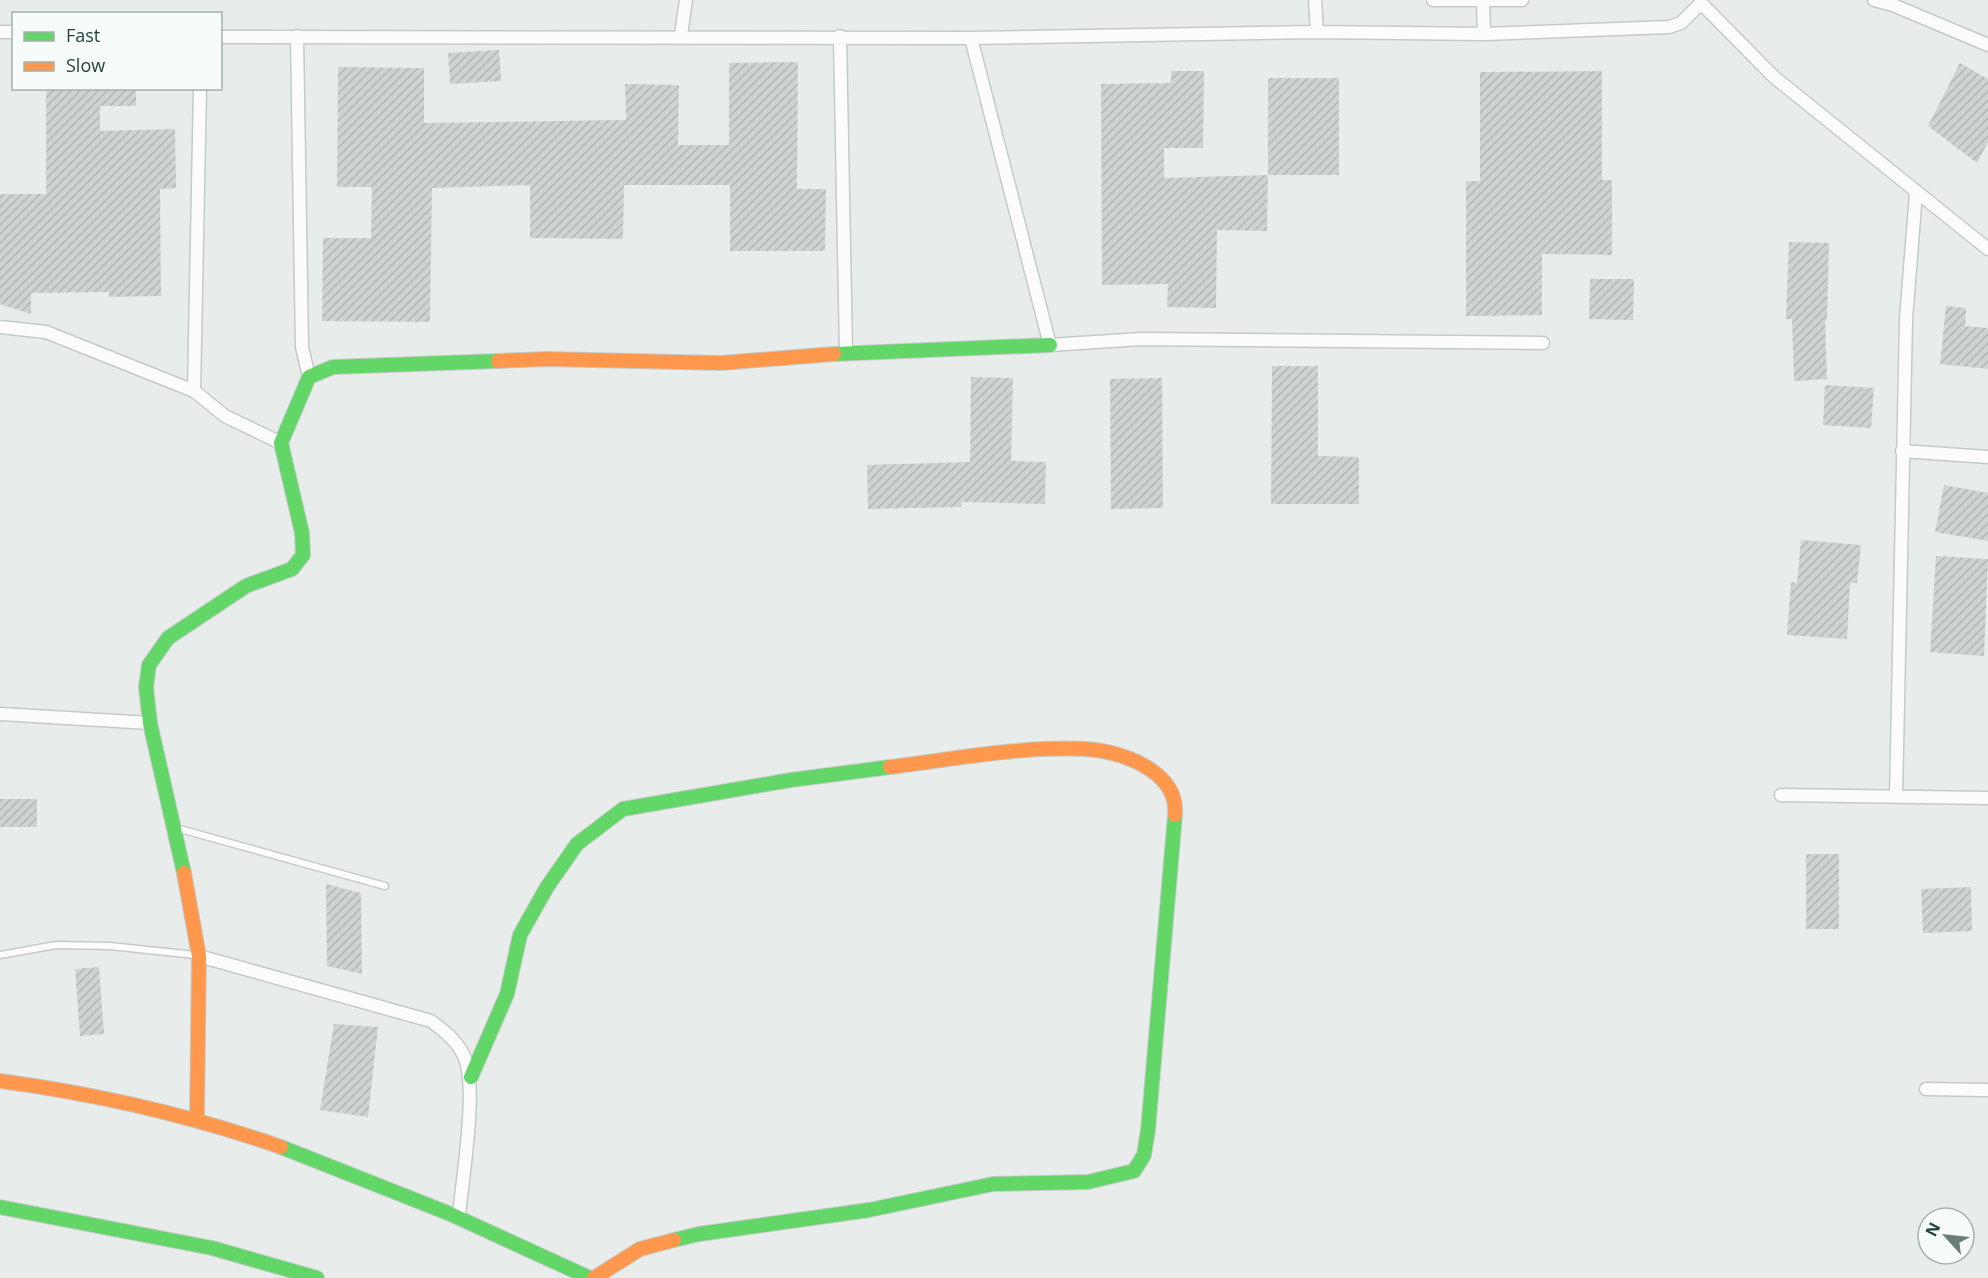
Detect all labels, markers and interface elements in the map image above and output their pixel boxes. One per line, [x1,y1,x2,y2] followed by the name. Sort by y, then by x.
[12,12,222,90] legend
[66,23,100,47] text: Fast
[66,53,105,77] text: Slow
[1916,1206,1976,1266] north arrow
[1920,1218,1945,1240] text: N

